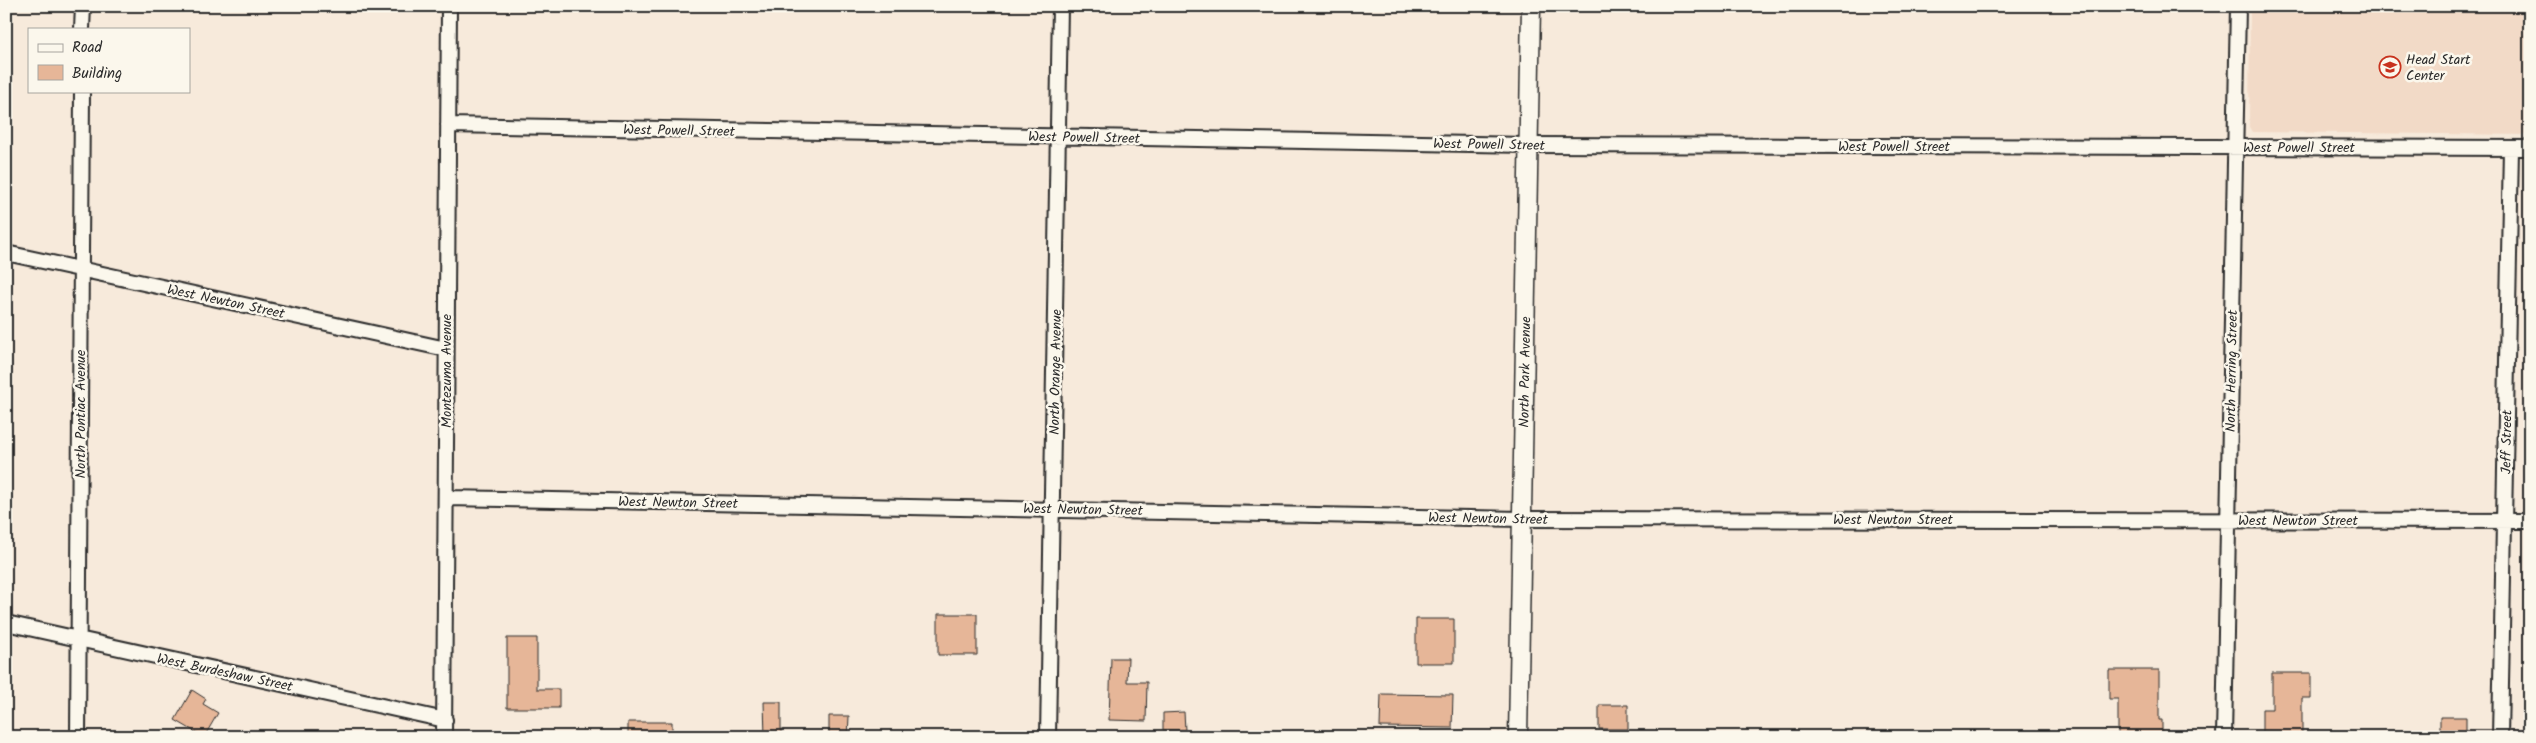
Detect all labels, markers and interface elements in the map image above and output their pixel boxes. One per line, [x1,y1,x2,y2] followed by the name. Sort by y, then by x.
[28,28,190,92] legend
[72,36,103,60] text: Road
[2406,49,2471,87] place label: Head Start Center
[2378,55,2402,79] school or university icon: Head Start Center
[72,62,122,86] text: Building
[623,119,736,143] street label: West Powell Street
[1028,126,1141,150] street label: West Powell Street
[1433,133,1546,157] street label: West Powell Street
[1838,136,1951,158] street label: West Powell Street
[2243,137,2356,159] street label: West Powell Street
[165,279,287,325] street label: West Newton Street
[1044,308,1068,435] street label: North Orange Avenue
[2220,309,2244,432] street label: North Herring Street
[436,313,458,428] street label: Montezuma Avenue
[1514,316,1537,428] street label: North Park Avenue
[70,349,92,478] street label: North Pontiac Avenue
[2495,409,2519,474] street label: Jeff Street
[618,491,739,515] street label: West Newton Street
[1023,498,1144,522] street label: West Newton Street
[1428,507,1549,531] street label: West Newton Street
[1833,509,1953,531] street label: West Newton Street
[2238,510,2358,532] street label: West Newton Street
[155,648,295,698] street label: West Burdeshaw Street

